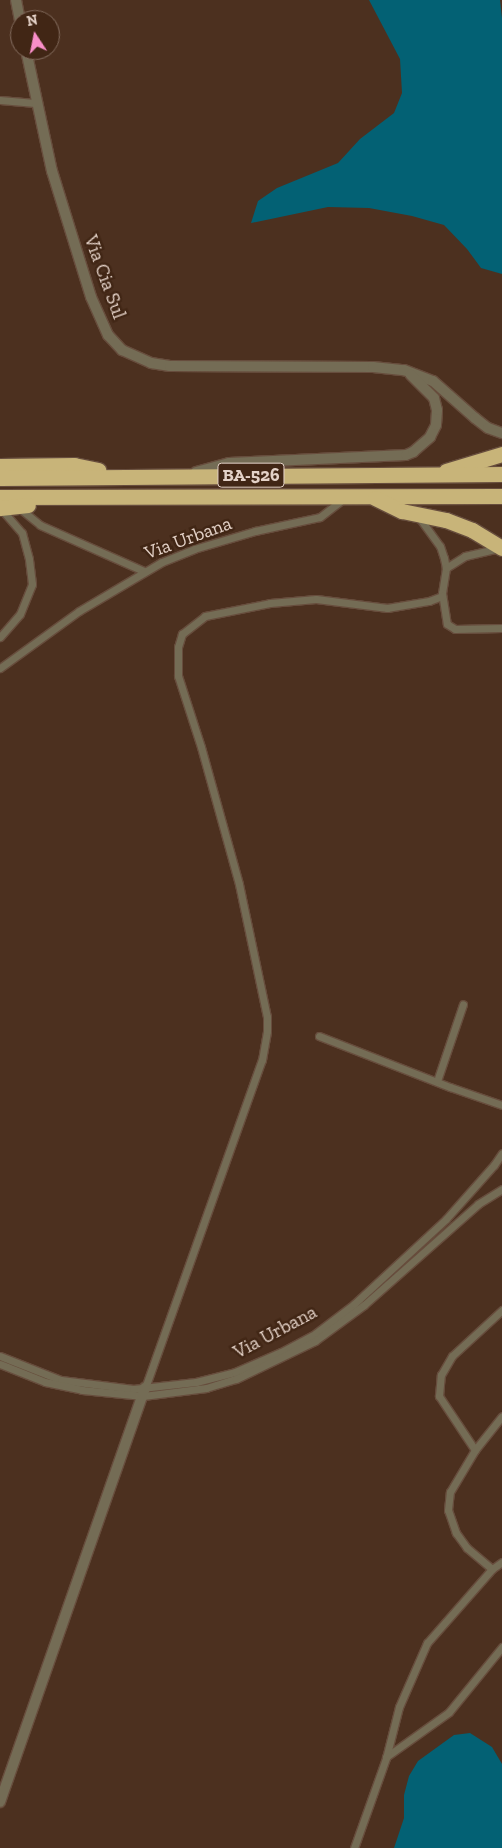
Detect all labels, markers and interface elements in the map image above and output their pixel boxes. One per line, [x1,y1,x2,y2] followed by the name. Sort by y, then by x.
[10,10,60,60] north arrow
[25,11,39,30] text: N
[79,232,131,322] street label: Via Cia Sul
[217,460,285,490] road number: BA-526
[141,512,235,564] street label: Via Urbana
[229,1301,321,1363] street label: Via Urbana

